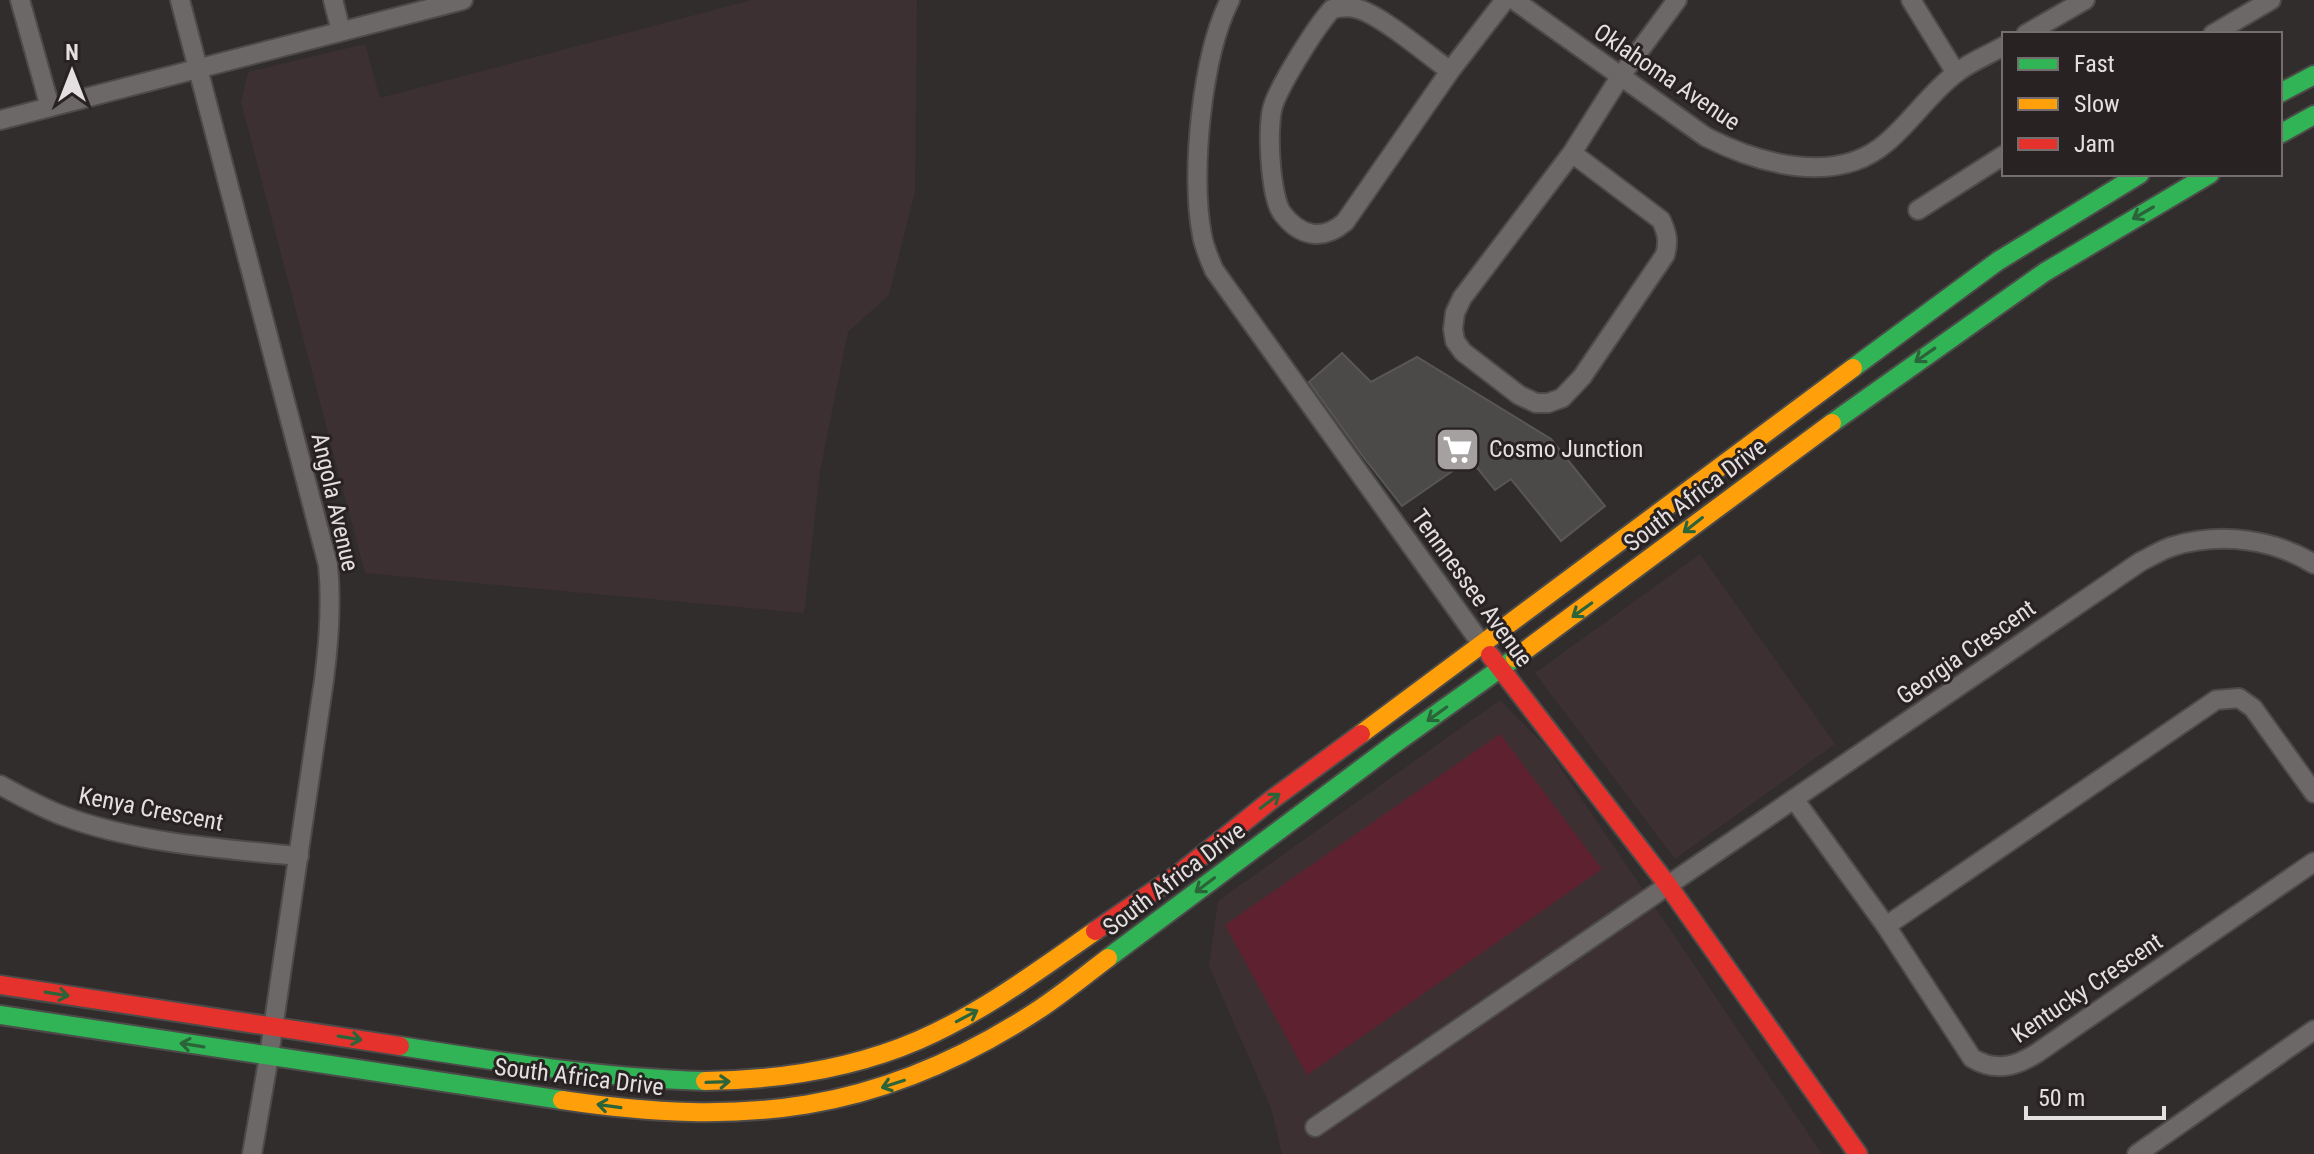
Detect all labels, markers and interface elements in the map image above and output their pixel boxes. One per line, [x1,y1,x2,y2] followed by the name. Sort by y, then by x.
[1589,18,1745,136] street label: Oklahoma Avenue
[32,32,112,112] north arrow
[2002,32,2282,176] legend
[65,40,79,65] text: N
[2074,50,2115,78] text: Fast
[2074,90,2120,118] text: Slow
[2074,130,2115,158] text: Jam
[2132,205,2155,221] one-way arrow
[1915,347,1937,363] one-way arrow
[1434,425,1482,473] supermarket icon: Cosmo Junction
[306,430,364,574] street label: Angola Avenue
[1618,433,1772,557] street label: South Africa Drive
[1489,435,1643,463] place label: Cosmo Junction
[1406,504,1538,672] street label: Tennnessee Avenue
[1683,517,1704,534] one-way arrow
[1891,594,2041,710] street label: Georgia Crescent
[1572,601,1594,618] one-way arrow
[1426,706,1448,722] one-way arrow
[76,781,226,837] street label: Kenya Crescent
[1259,793,1280,810] one-way arrow
[1097,817,1251,941] street label: South Africa Drive
[1195,877,1217,894] one-way arrow
[2006,927,2168,1049] street label: Kentucky Crescent
[44,987,69,1002] one-way arrow
[955,1007,978,1023] one-way arrow
[336,1031,362,1046] one-way arrow
[180,1037,205,1052] one-way arrow
[493,1053,665,1101] street label: South Africa Drive
[2026,1070,2164,1120] scale bar
[704,1075,731,1090] one-way arrow
[881,1077,906,1092] one-way arrow
[2038,1084,2085,1112] text: 50 m
[597,1098,622,1113] one-way arrow

